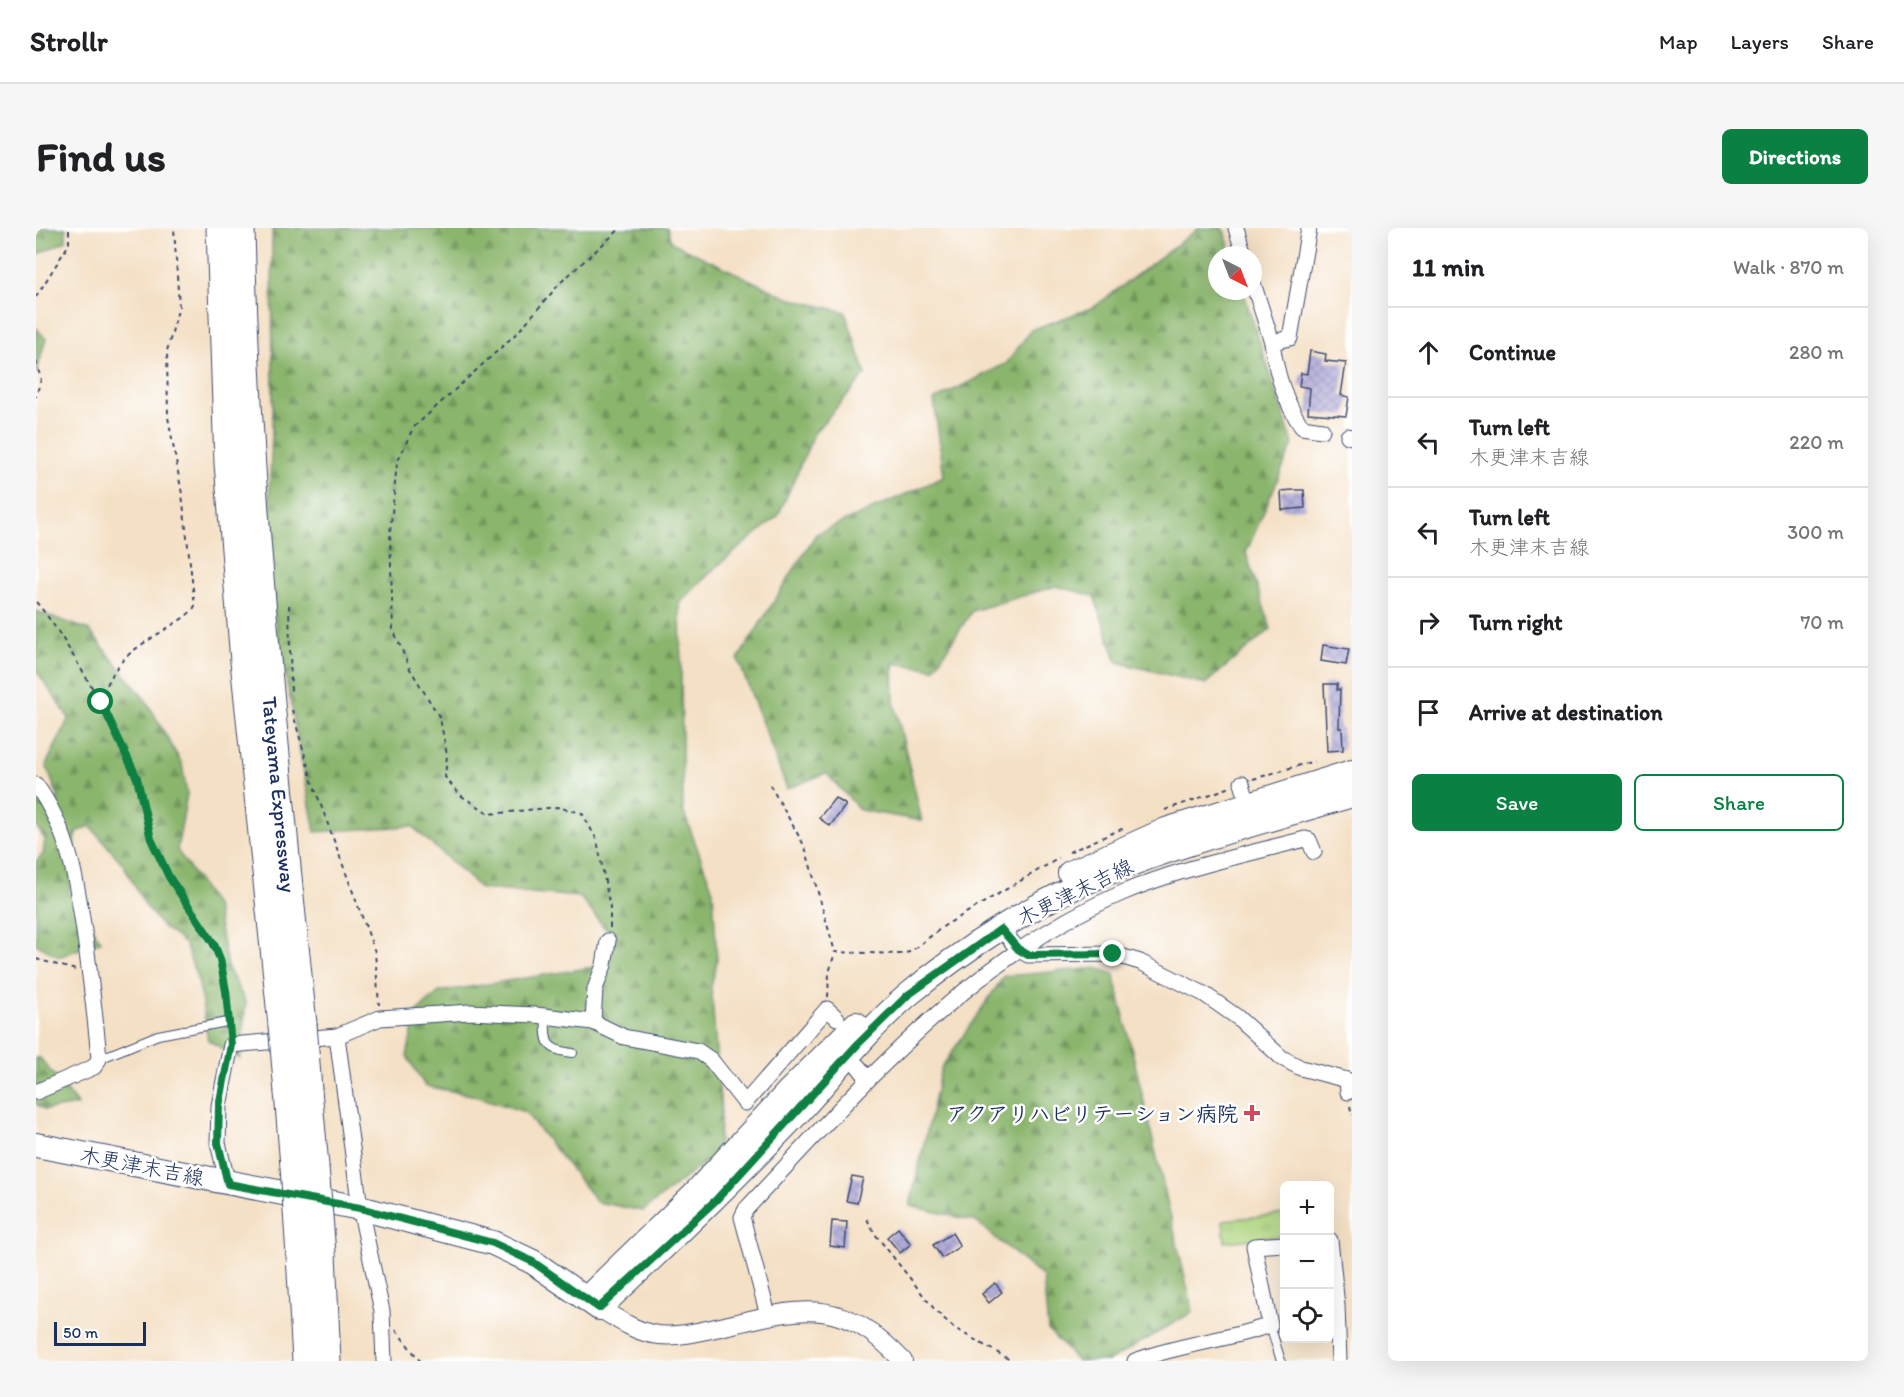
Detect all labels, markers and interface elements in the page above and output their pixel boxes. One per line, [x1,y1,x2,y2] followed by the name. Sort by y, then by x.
[30,24,108,58] text: Strollr
[1659,29,1698,54] text: Map
[1731,29,1789,54] text: Layers
[1822,29,1874,54] text: Share
[1722,129,1868,184] button: Directions
[36,131,166,182] text: Find us
[1208,246,1262,300] north arrow
[1412,251,1484,283] text: 11 min
[1733,255,1844,279] text: Walk · 870 m
[1412,336,1445,369] icon: ahead
[1469,339,1556,366] text: Continue
[1789,340,1844,364] text: 280 m
[1469,414,1550,441] text: Turn left
[1412,426,1445,459] icon: left
[1789,430,1844,454] text: 220 m
[1469,445,1589,469] text: 木更津末吉線
[1469,504,1550,531] text: Turn left
[1412,516,1445,549] icon: left
[1787,520,1844,544] text: 300 m
[1469,535,1589,559] text: 木更津末吉線
[1412,606,1445,639] icon: right
[1469,609,1563,636] text: Turn right
[1800,610,1844,634] text: 70 m
[87,688,113,714] route start
[258,695,302,894] street label: Tateyama Expressway
[1412,696,1445,729] icon: arrive
[1469,699,1663,726] text: Arrive at destination
[1412,774,1622,831] button: Save
[1634,774,1844,831] button: Share
[1013,853,1137,931] street label: 木更津末吉線
[1099,940,1125,966] route end
[947,1101,1238,1126] place label: アクアリハビリテーション病院
[1243,1104,1261,1122] marker: アクアリハビリテーション病院
[78,1142,206,1190] street label: 木更津末吉線
[1280,1181,1334,1343] map controls
[1280,1181,1334,1235] button: +
[1280,1235,1334,1289] button: −
[1280,1289,1334,1343] button: locate
[54,1319,146,1346] scale bar
[63,1323,98,1342] text: 50 m

